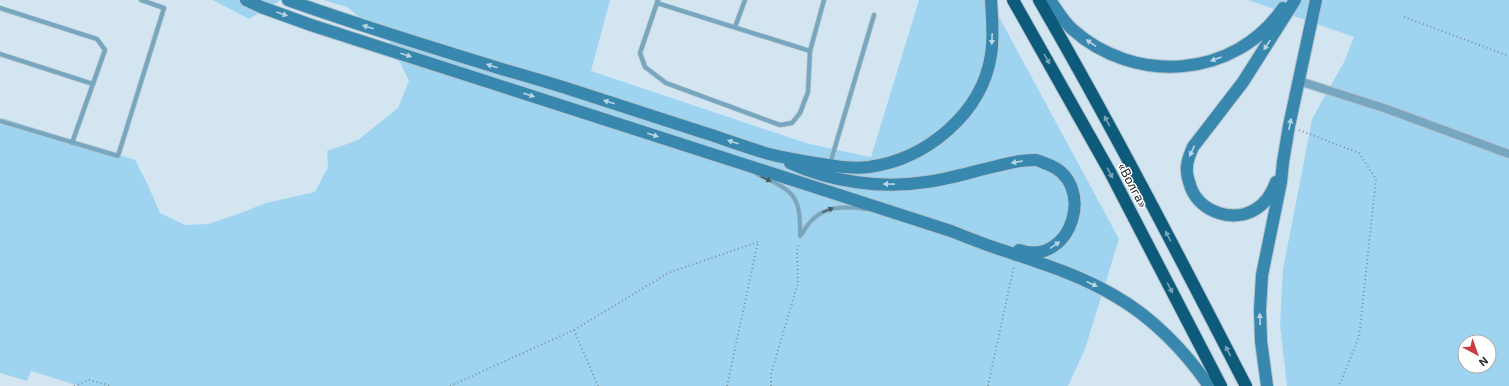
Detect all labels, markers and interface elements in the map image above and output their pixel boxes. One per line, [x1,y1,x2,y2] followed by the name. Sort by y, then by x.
[277,12,289,18] one-way arrow
[362,24,374,30] one-way arrow
[989,33,996,45] one-way arrow
[1086,39,1097,47] one-way arrow
[1263,40,1271,50] one-way arrow
[400,52,412,58] one-way arrow
[1044,53,1051,65] one-way arrow
[1209,56,1221,62] one-way arrow
[486,63,498,69] one-way arrow
[524,92,536,98] one-way arrow
[603,99,615,105] one-way arrow
[1104,115,1111,127] one-way arrow
[1287,118,1293,130] one-way arrow
[647,132,659,138] one-way arrow
[727,139,739,145] one-way arrow
[1189,145,1195,156] one-way arrow
[1010,159,1023,165] one-way arrow
[1115,160,1151,210] street label: «Волга»
[1107,167,1114,178] one-way arrow
[760,176,772,182] one-way arrow
[882,181,895,187] one-way arrow
[822,207,834,213] one-way arrow
[1165,230,1171,241] one-way arrow
[1049,241,1060,249] one-way arrow
[1086,281,1098,287] one-way arrow
[1167,282,1174,294] one-way arrow
[1257,313,1264,325] one-way arrow
[1457,334,1497,374] north arrow
[1225,346,1231,357] one-way arrow
[1477,354,1491,369] text: N

